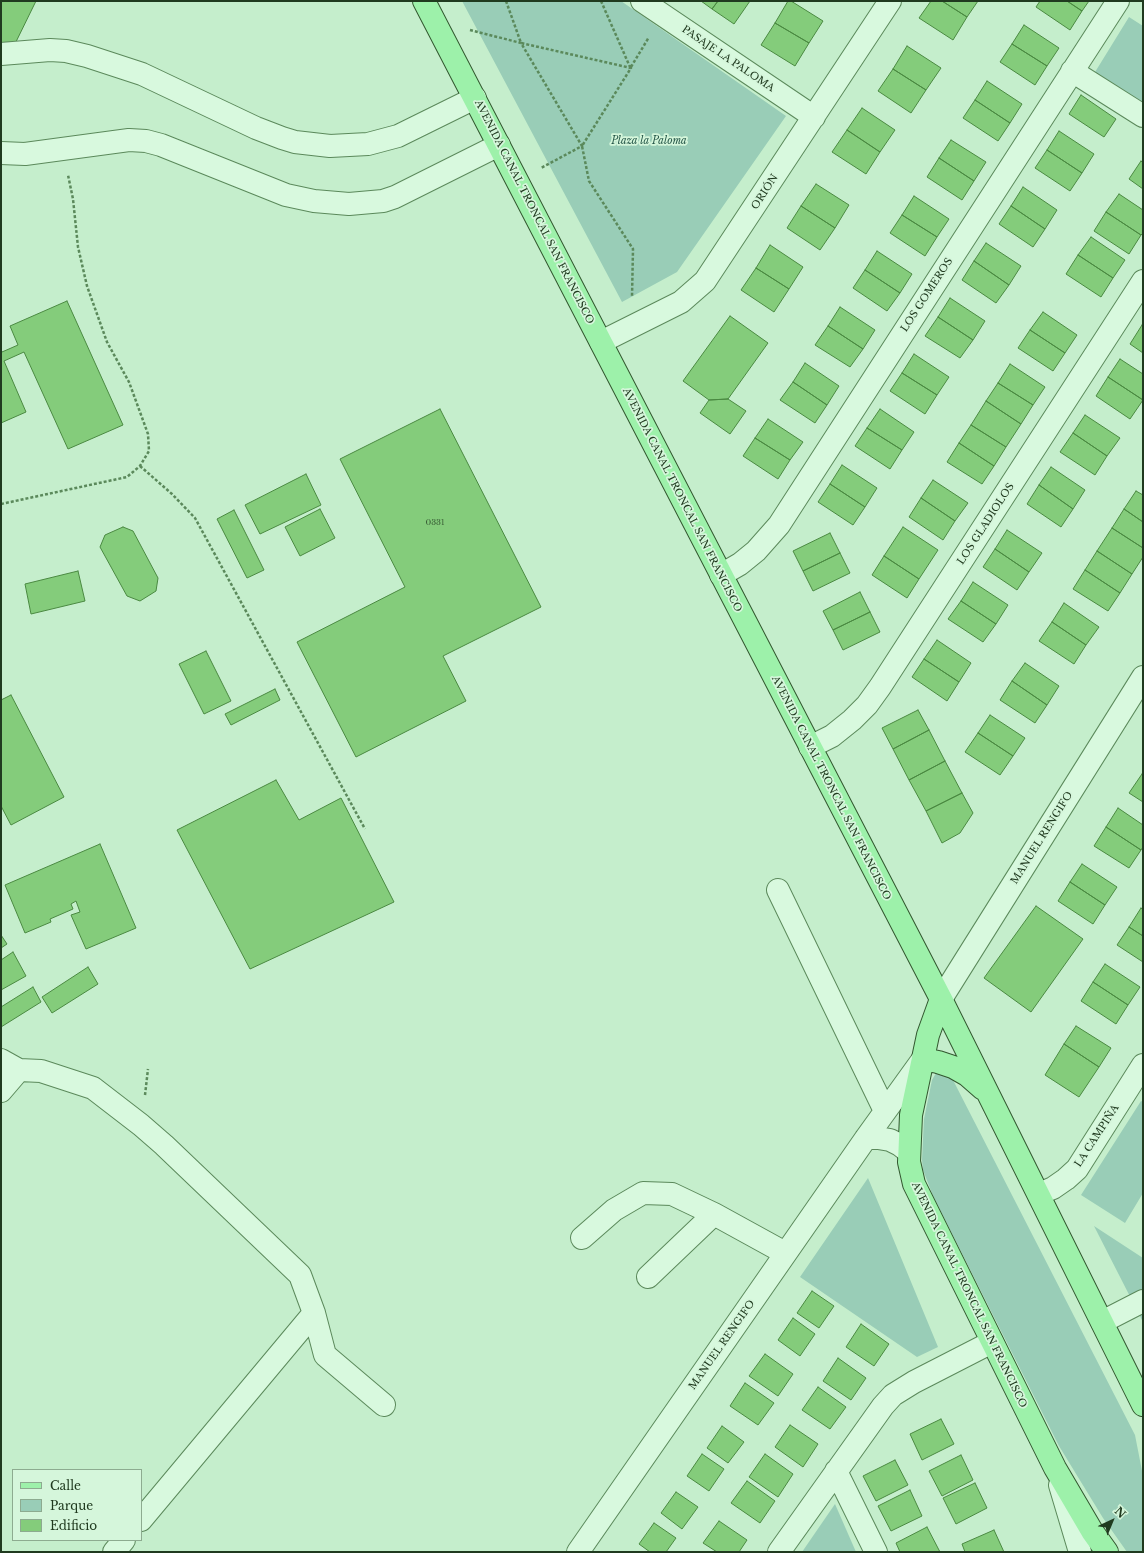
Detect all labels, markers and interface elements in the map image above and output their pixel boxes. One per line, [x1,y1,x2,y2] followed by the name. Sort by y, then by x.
[679,24,777,94] street label: PASAJE LA PALOMA
[472,98,596,326] street label: AVENIDA CANAL TRONCAL SAN FRANCISCO
[611,135,687,147] park label: Plaza la Paloma
[749,172,781,212] street label: ORIÓN
[899,256,955,334] street label: LOS GOMEROS
[620,386,744,614] street label: AVENIDA CANAL TRONCAL SAN FRANCISCO
[955,481,1017,567] street label: LOS GLADIOLOS
[425,518,445,528] house number: 0331
[769,674,893,902] street label: AVENIDA CANAL TRONCAL SAN FRANCISCO
[1009,790,1075,886] street label: MANUEL RENGIFO
[1072,1102,1122,1170] street label: LA CAMPIÑA
[909,1180,1029,1410] street label: AVENIDA CANAL TRONCAL SAN FRANCISCO
[686,1298,758,1392] street label: MANUEL RENGIFO
[12,1469,142,1541] legend
[50,1478,81,1493] text: Calle
[50,1498,93,1513] text: Parque
[1092,1501,1132,1541] north arrow
[1112,1504,1129,1521] text: N
[50,1518,97,1533] text: Edificio

